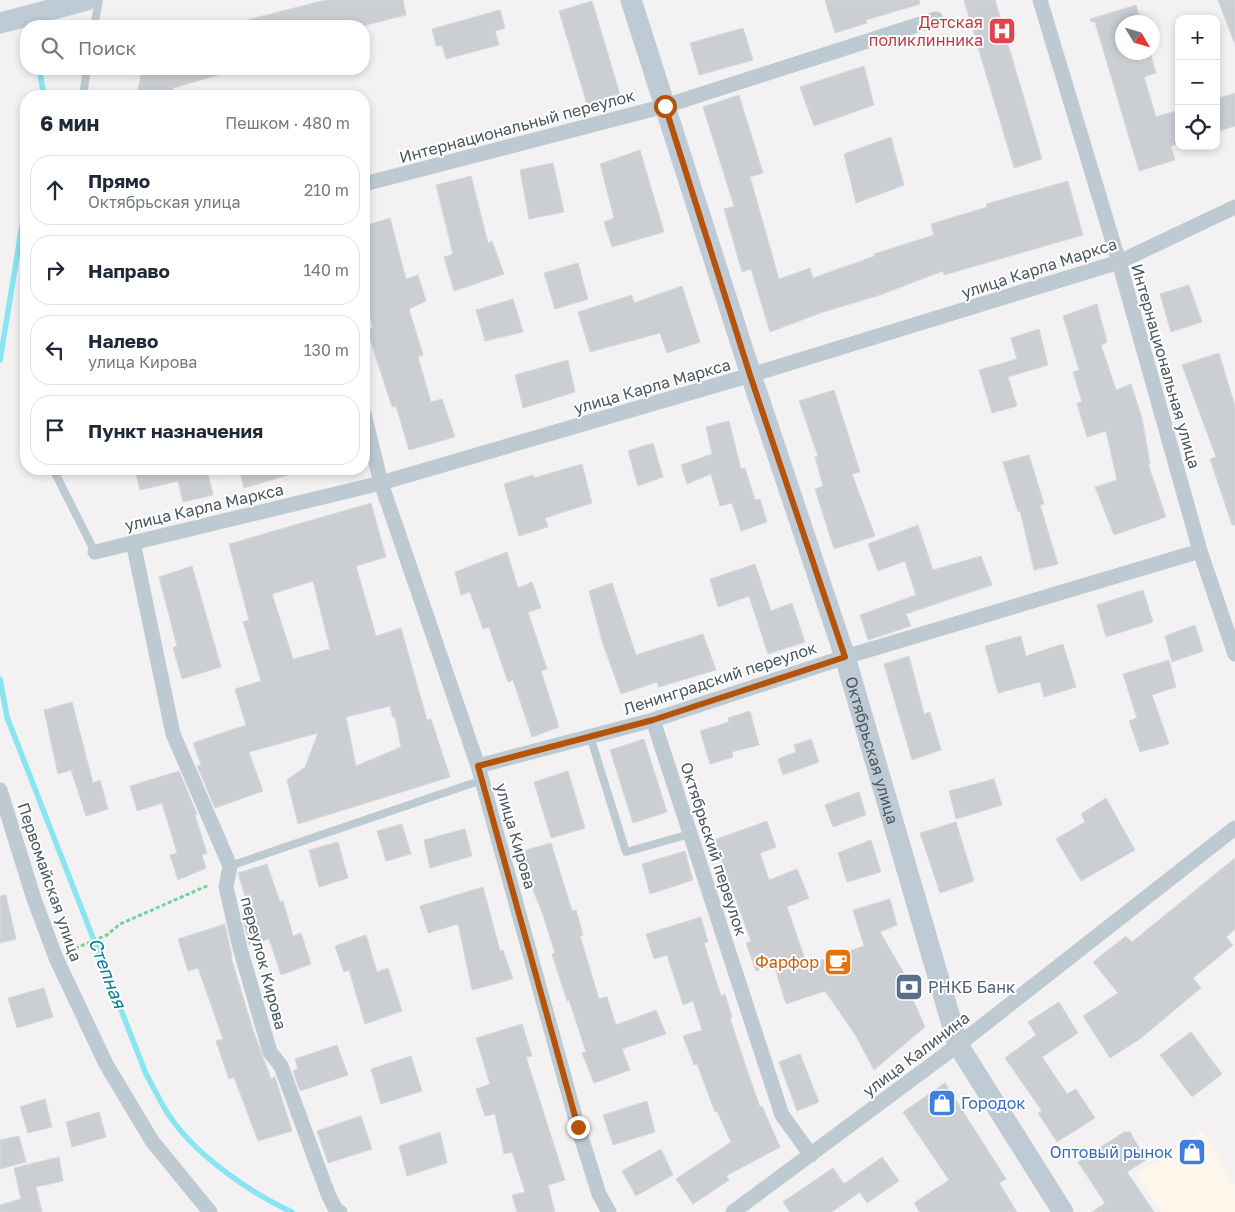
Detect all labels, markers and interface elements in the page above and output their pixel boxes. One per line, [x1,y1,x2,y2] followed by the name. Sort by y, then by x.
[869,12,983,50] place label: Детская поликлинника
[1115,15,1160,60] north arrow
[1175,15,1220,150] map controls
[1175,15,1220,60] button: +
[987,16,1017,46] hospital icon: Детская поликлинника
[20,20,370,75] search box
[38,34,66,62] icon: search
[78,36,137,59] text: Поиск
[1175,60,1220,105] button: −
[397,85,637,167] street label: Интернациональный переулок
[654,95,677,118] route start
[1175,105,1220,150] button: locate
[40,110,99,136] text: 6 мин
[225,113,350,133] text: Пешком · 480 m
[88,169,150,192] text: Прямо
[41,176,69,204] icon: ahead
[304,180,349,200] text: 210 m
[88,192,241,212] text: Октябрьская улица
[959,233,1119,303] street label: улица Карла Маркса
[41,256,69,284] icon: right
[88,259,170,282] text: Направо
[303,260,349,280] text: 140 m
[1127,261,1205,471] street label: Интернациональная улица
[88,329,158,352] text: Налево
[41,336,69,364] icon: left
[304,340,349,360] text: 130 m
[88,352,197,372] text: улица Кирова
[571,354,733,418] street label: улица Карла Маркса
[41,416,69,444] icon: arrive
[88,419,263,442] text: Пункт назначения
[123,479,285,535] street label: улица Карла Маркса
[621,637,819,719] street label: Ленинградский переулок
[841,674,903,826] street label: Октябрьская улица
[676,760,752,938] street label: Октябрьский переулок
[491,781,541,891] street label: улица Кирова
[13,800,87,964] street label: Первомайская улица
[237,894,291,1032] street label: переулок Кирова
[84,934,132,1013] water label: Степная
[823,947,853,977] cafe icon: Фарфор
[755,952,819,972] place label: Фарфор
[894,972,924,1002] bank icon: РНКБ Банк
[928,977,1015,997] place label: РНКБ Банк
[859,1007,973,1101] street label: улица Калинина
[927,1088,957,1118] shop icon: Городок
[961,1093,1026,1113] place label: Городок
[567,1116,590,1139] route end
[1177,1137,1207,1167] shop icon: Оптовый рынок
[1050,1142,1173,1162] place label: Оптовый рынок

